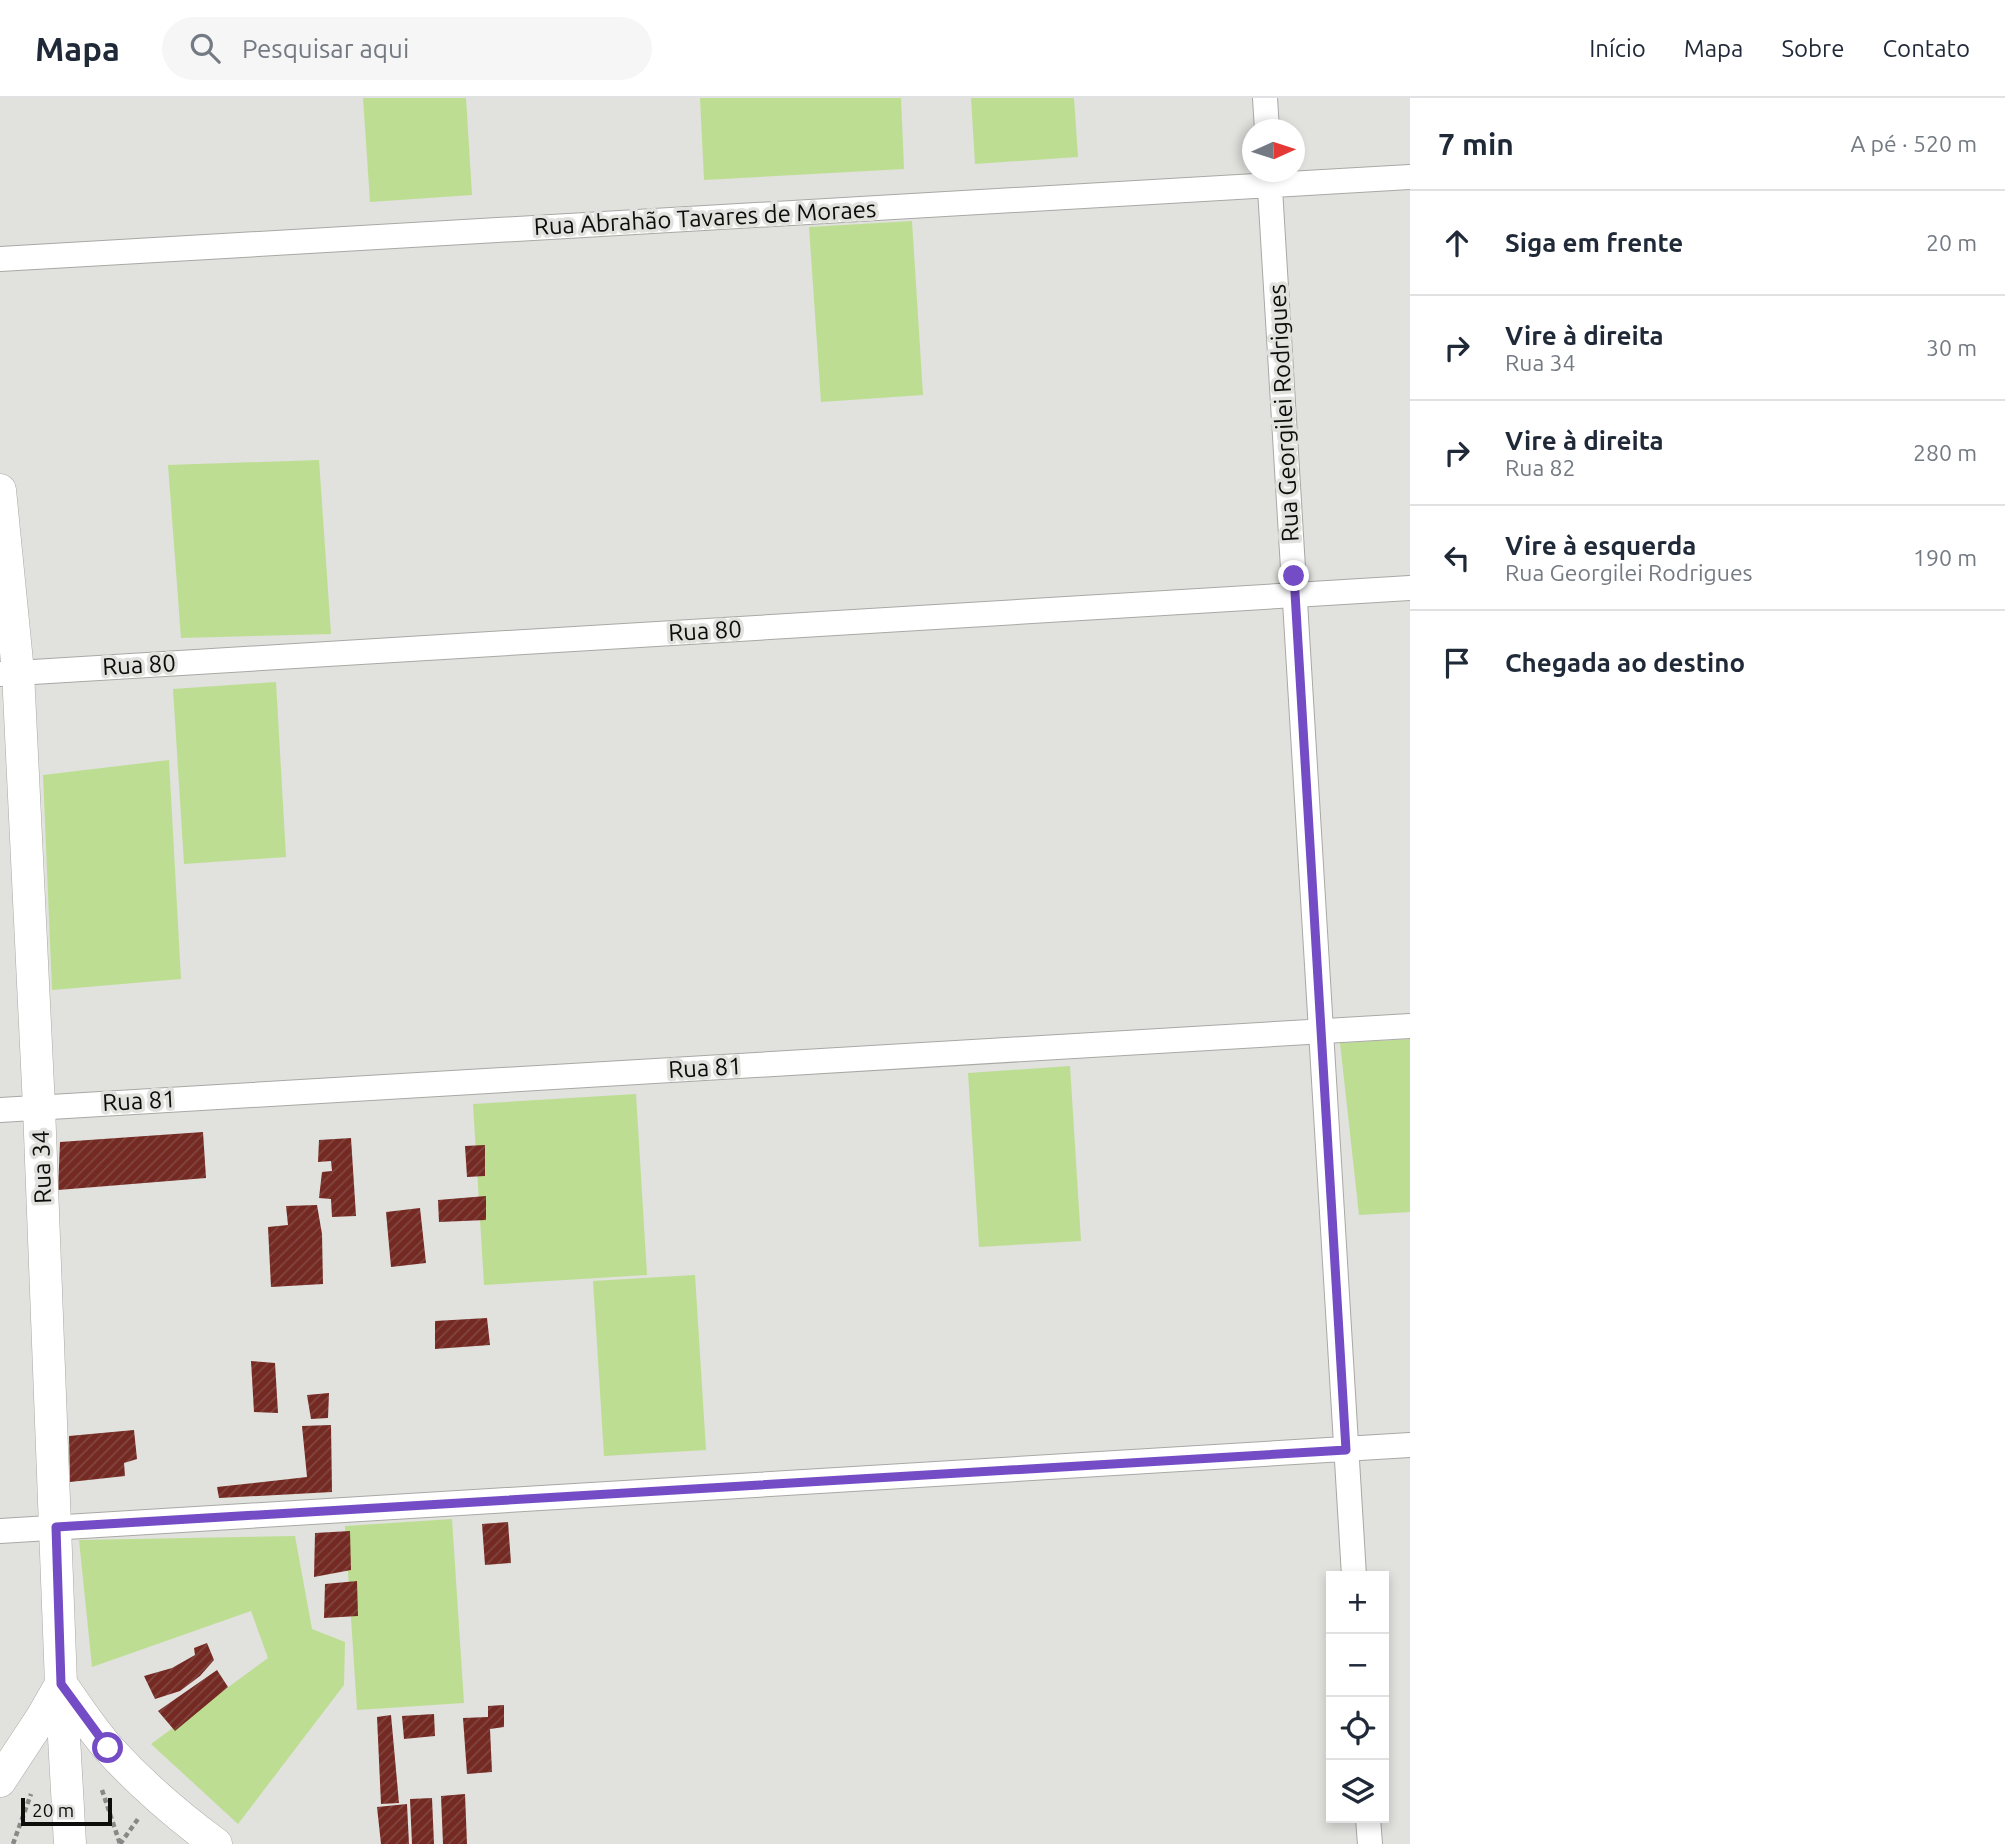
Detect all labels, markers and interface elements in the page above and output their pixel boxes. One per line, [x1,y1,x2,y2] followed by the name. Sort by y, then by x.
[162,17,652,80] search box
[186,29,224,67] icon: search
[35,30,120,67] text: Mapa
[242,34,409,63] text: Pesquisar aqui
[1589,35,1646,62] text: Início
[1684,35,1743,62] text: Mapa
[1781,35,1844,62] text: Sobre
[1882,35,1970,62] text: Contato
[1242,119,1305,182] north arrow
[1438,127,1514,161] text: 7 min
[1850,131,1977,156] text: A pé · 520 m
[533,195,877,240] street label: Rua Abrahão Tavares de Moraes
[1438,224,1476,262] icon: ahead
[1505,228,1683,257] text: Siga em frente
[1926,230,1977,255] text: 20 m
[1263,283,1304,543] street label: Rua Georgilei Rodrigues
[1505,321,1664,350] text: Vire à direita
[1438,329,1476,367] icon: right
[1926,335,1977,360] text: 30 m
[1505,350,1576,375] text: Rua 34
[1505,426,1664,455] text: Vire à direita
[1438,434,1476,472] icon: right
[1913,440,1977,465] text: 280 m
[1505,455,1576,480] text: Rua 82
[1505,531,1696,560] text: Vire à esquerda
[1438,539,1476,577] icon: left
[1913,545,1977,570] text: 190 m
[1278,560,1309,591] route end
[1505,560,1753,585] text: Rua Georgilei Rodrigues
[668,615,742,646] street label: Rua 80
[1438,644,1476,682] icon: arrive
[1505,648,1745,677] text: Chegada ao destino
[102,649,176,680] street label: Rua 80
[668,1052,742,1083] street label: Rua 81
[102,1085,176,1116] street label: Rua 81
[27,1130,56,1204] street label: Rua 34
[1326,1571,1389,1823] map controls
[1326,1571,1389,1634] button: +
[1326,1634,1389,1697] button: −
[1326,1697,1389,1760] button: locate
[92,1732,123,1763] route start
[1326,1760,1389,1823] button: layers
[21,1795,112,1827] scale bar
[32,1799,74,1821] text: 20 m

